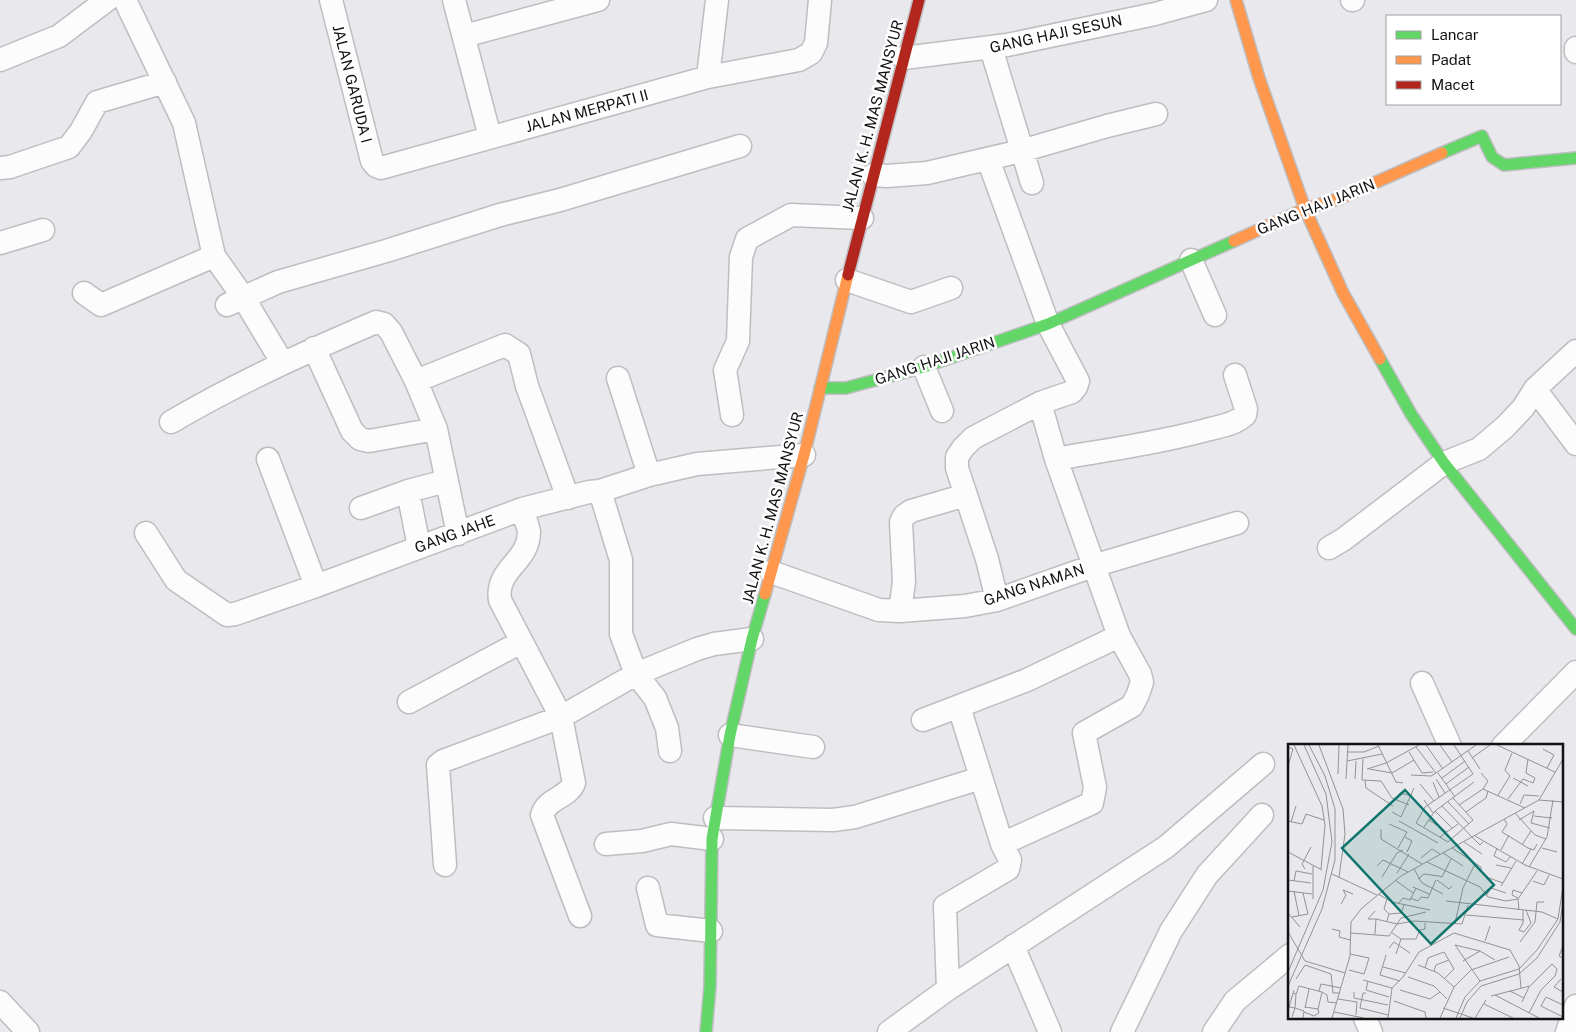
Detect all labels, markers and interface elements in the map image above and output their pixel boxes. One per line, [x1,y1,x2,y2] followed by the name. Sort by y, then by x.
[988,11,1124,56] street label: GANG HAJI SESUN
[1386,15,1561,105] legend
[839,18,906,214] street label: JALAN K. H. MAS MANSYUR
[330,23,375,145] street label: JALAN GARUDA I
[1431,26,1479,43] text: Lancar
[1431,51,1472,68] text: Padat
[1431,76,1475,93] text: Macet
[524,86,650,135] street label: JALAN MERPATI II
[1255,175,1377,238] street label: GANG HAJI JARIN
[873,333,997,388] street label: GANG HAJI JARIN
[739,410,806,606] street label: JALAN K. H. MAS MANSYUR
[412,511,497,556] street label: GANG JAHE
[981,560,1086,609] street label: GANG NAMAN
[1288,744,1564,1020] inset map

